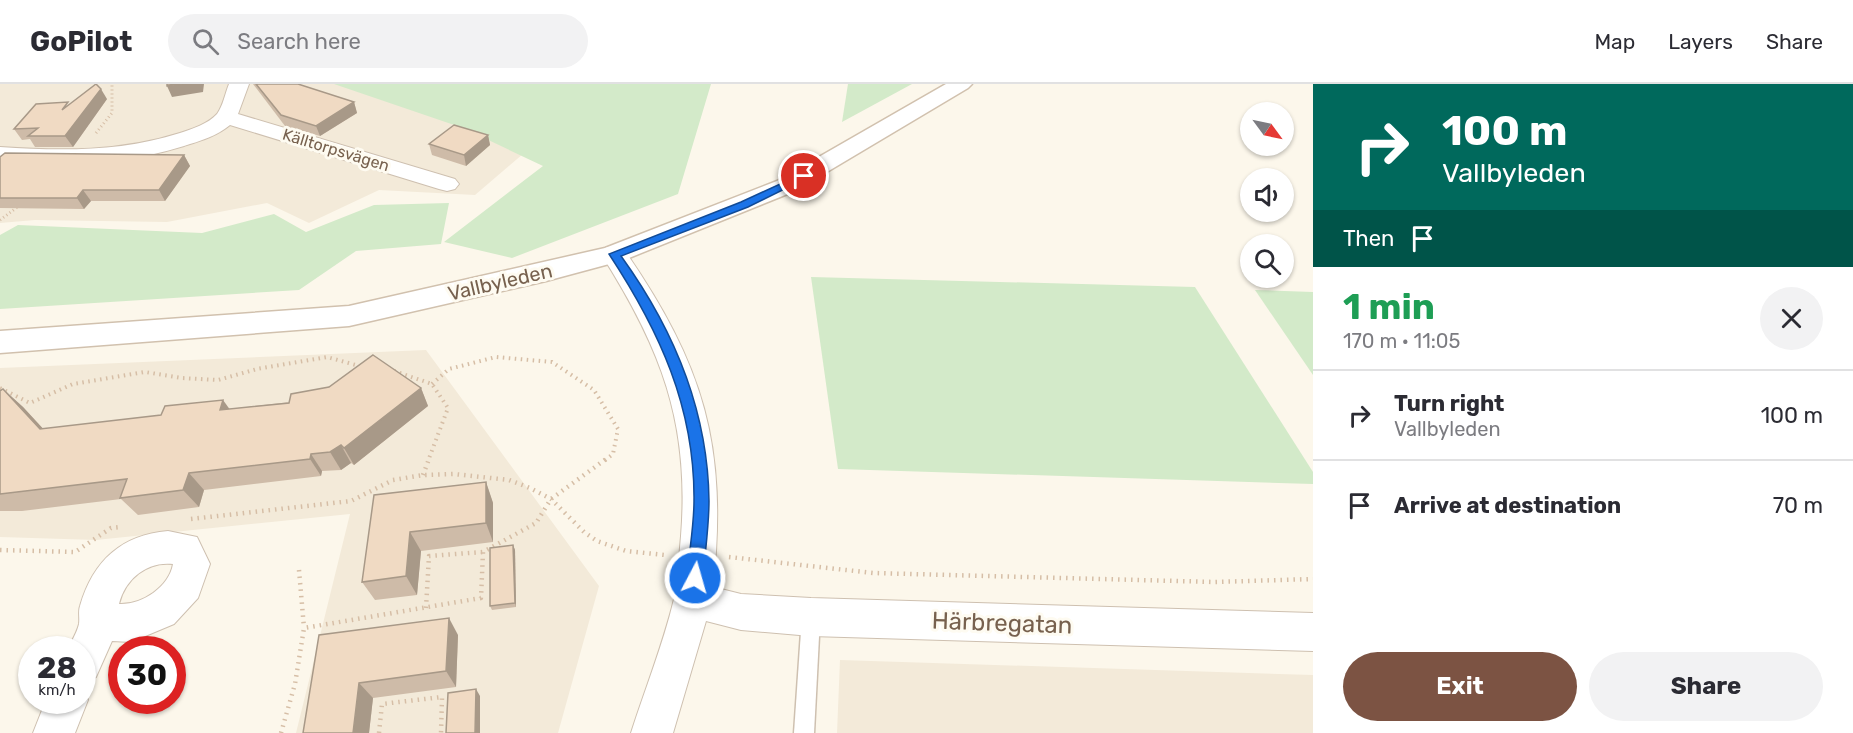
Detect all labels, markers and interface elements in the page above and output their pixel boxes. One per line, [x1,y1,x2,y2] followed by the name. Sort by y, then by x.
[168,14,588,68] search box
[30,25,132,58] text: GoPilot
[189,25,222,58] icon: search
[237,28,361,55] text: Search here
[1594,29,1635,54] text: Map
[1668,29,1733,54] text: Layers
[1766,29,1823,54] text: Share
[1240,102,1294,156] north arrow
[1240,102,1294,288] map controls
[1442,106,1567,156] text: 100 m
[1343,108,1421,186] icon: right
[280,125,392,175] street label: Källtorpsvägen
[778,150,829,201] pin
[1442,157,1586,189] text: Vallbyleden
[787,159,820,192] icon: arrive
[1240,168,1294,222] button: sound
[1406,222,1439,255] icon: arrive
[1343,225,1394,252] text: Then
[1240,234,1294,288] button: search
[445,258,555,306] street label: Vallbyleden
[1343,285,1435,328] text: 1 min
[1760,287,1823,350] button: close
[1343,329,1460,353] text: 170 m · 11:05
[1394,390,1504,417] text: Turn right
[1343,399,1376,432] icon: right
[1761,402,1823,429] text: 100 m
[1394,417,1501,441] text: Vallbyleden
[1343,489,1376,522] icon: arrive
[1394,492,1621,519] text: Arrive at destination
[1773,492,1823,519] text: 70 m
[663,546,727,610] position arrow
[931,607,1073,639] street label: Härbregatan
[108,636,186,714] speed limit sign: 30
[37,650,77,686] text: 28
[1343,652,1577,721] button: Exit
[1589,652,1823,721] button: Share
[38,681,76,699] text: km/h

